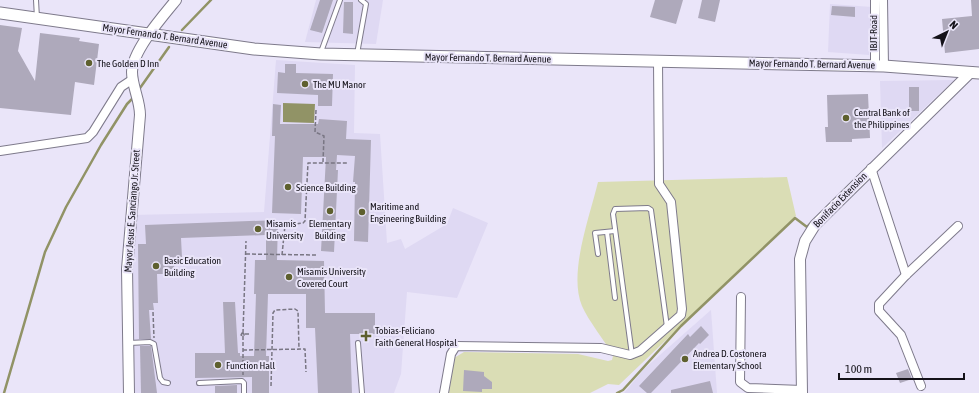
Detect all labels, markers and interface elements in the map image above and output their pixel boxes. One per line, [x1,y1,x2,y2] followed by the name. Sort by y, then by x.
[927,12,967,52] north arrow
[868,15,879,51] street label: IBJT-Road
[947,18,960,31] text: N
[102,22,229,50] street label: Mayor Fernando T. Bernard Avenue
[425,51,552,65] street label: Mayor Fernando T. Bernard Avenue
[749,57,876,71] street label: Mayor Fernando T. Bernard Avenue
[84,58,94,68] marker: The Golden D Inn
[97,58,159,69] place label: The Golden D Inn
[300,79,310,89] marker: The MU Manor
[313,79,367,90] place label: The MU Manor
[854,107,910,130] place label: Central Bank of the Philippines
[841,113,851,123] marker: Central Bank of the Philippines
[122,149,142,273] street label: Mayor Jesus E. Sanciango Jr. Street
[811,170,869,230] street label: Bonifacio Extension
[283,182,293,192] marker: Science Building
[296,182,357,193] place label: Science Building
[370,201,447,224] place label: Maritime and Engineering Building
[325,206,335,216] marker: Elementary Building
[357,207,367,217] marker: Maritime and Engineering Building
[266,218,303,241] place label: Misamis University
[309,218,351,241] place label: Elementary Building
[253,224,263,234] marker: Misamis University
[164,255,221,278] place label: Basic Education Building
[151,261,161,271] marker: Basic Education Building
[297,266,366,289] place label: Misamis University Covered Court
[284,272,294,282] marker: Misamis University Covered Court
[375,325,457,348] place label: Tobias-Feliciano Faith General Hospital
[360,330,372,342] marker: Tobias-Feliciano Faith General Hospital
[693,348,767,371] place label: Andrea D. Costonera Elementary School
[680,354,690,364] marker: Andrea D. Costonera Elementary School
[839,355,964,381] scale bar
[213,360,223,370] marker: Function Hall
[226,360,276,371] place label: Function Hall
[845,362,872,376] text: 100 m

